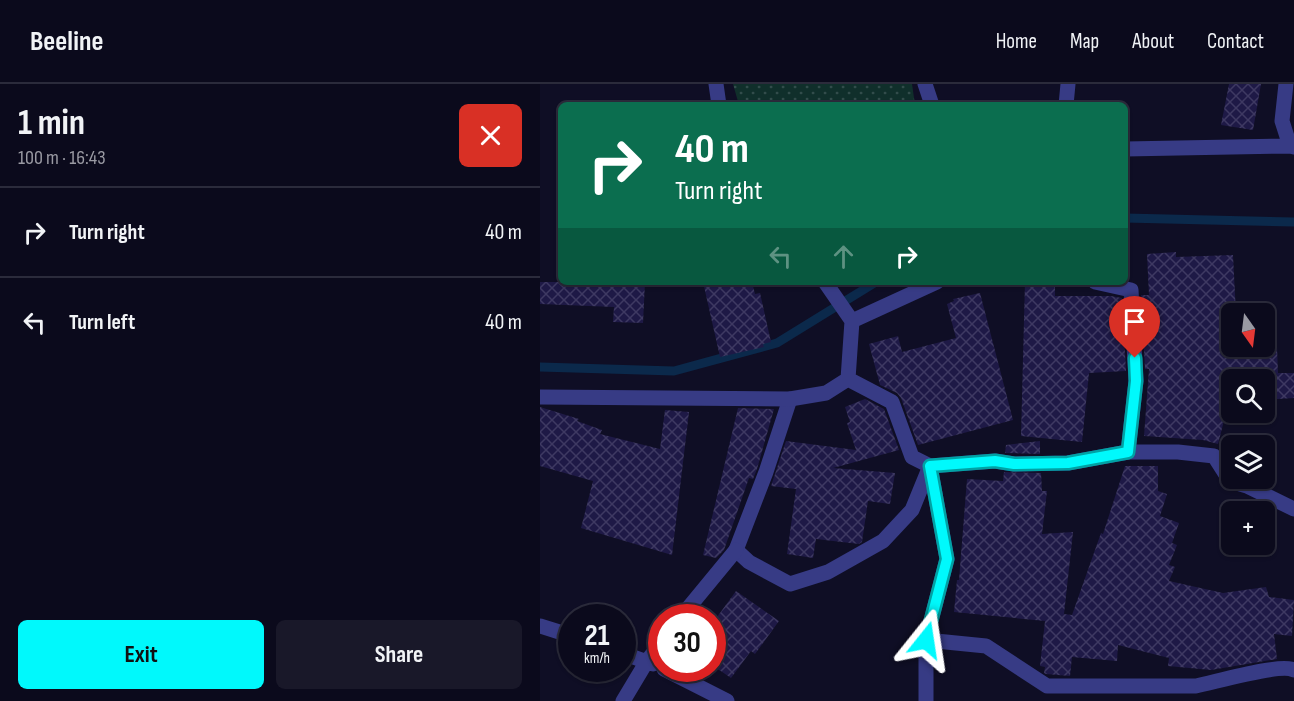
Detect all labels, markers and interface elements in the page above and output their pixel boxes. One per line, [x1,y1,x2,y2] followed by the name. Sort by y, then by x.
[30,25,103,58] text: Beeline
[996,29,1037,54] text: Home
[1070,29,1099,54] text: Map
[1132,29,1174,54] text: About
[1207,29,1264,54] text: Contact
[18,102,85,145] text: 1 min
[459,104,522,167] button: close
[675,124,749,175] text: 40 m
[576,126,654,204] icon: right
[18,146,106,170] text: 100 m · 16:43
[675,175,762,207] text: Turn right
[18,216,51,249] icon: right
[69,219,145,246] text: Turn right
[485,219,522,246] text: 40 m
[764,240,797,273] icon: left
[827,240,860,273] icon: ahead
[890,240,923,273] icon: right
[1109,296,1160,358] pin
[1221,303,1275,357] north arrow
[1221,303,1275,555] map controls
[1118,305,1151,338] icon: arrive
[18,306,51,339] icon: left
[69,309,135,336] text: Turn left
[485,309,522,336] text: 40 m
[1221,369,1275,423] button: search
[1221,435,1275,489] button: layers
[1221,501,1275,555] button: +
[648,604,726,682] speed limit sign: 30
[894,608,958,672] position arrow
[585,618,609,654] text: 21
[18,620,264,689] button: Exit
[276,620,522,689] button: Share
[584,649,610,668] text: km/h

